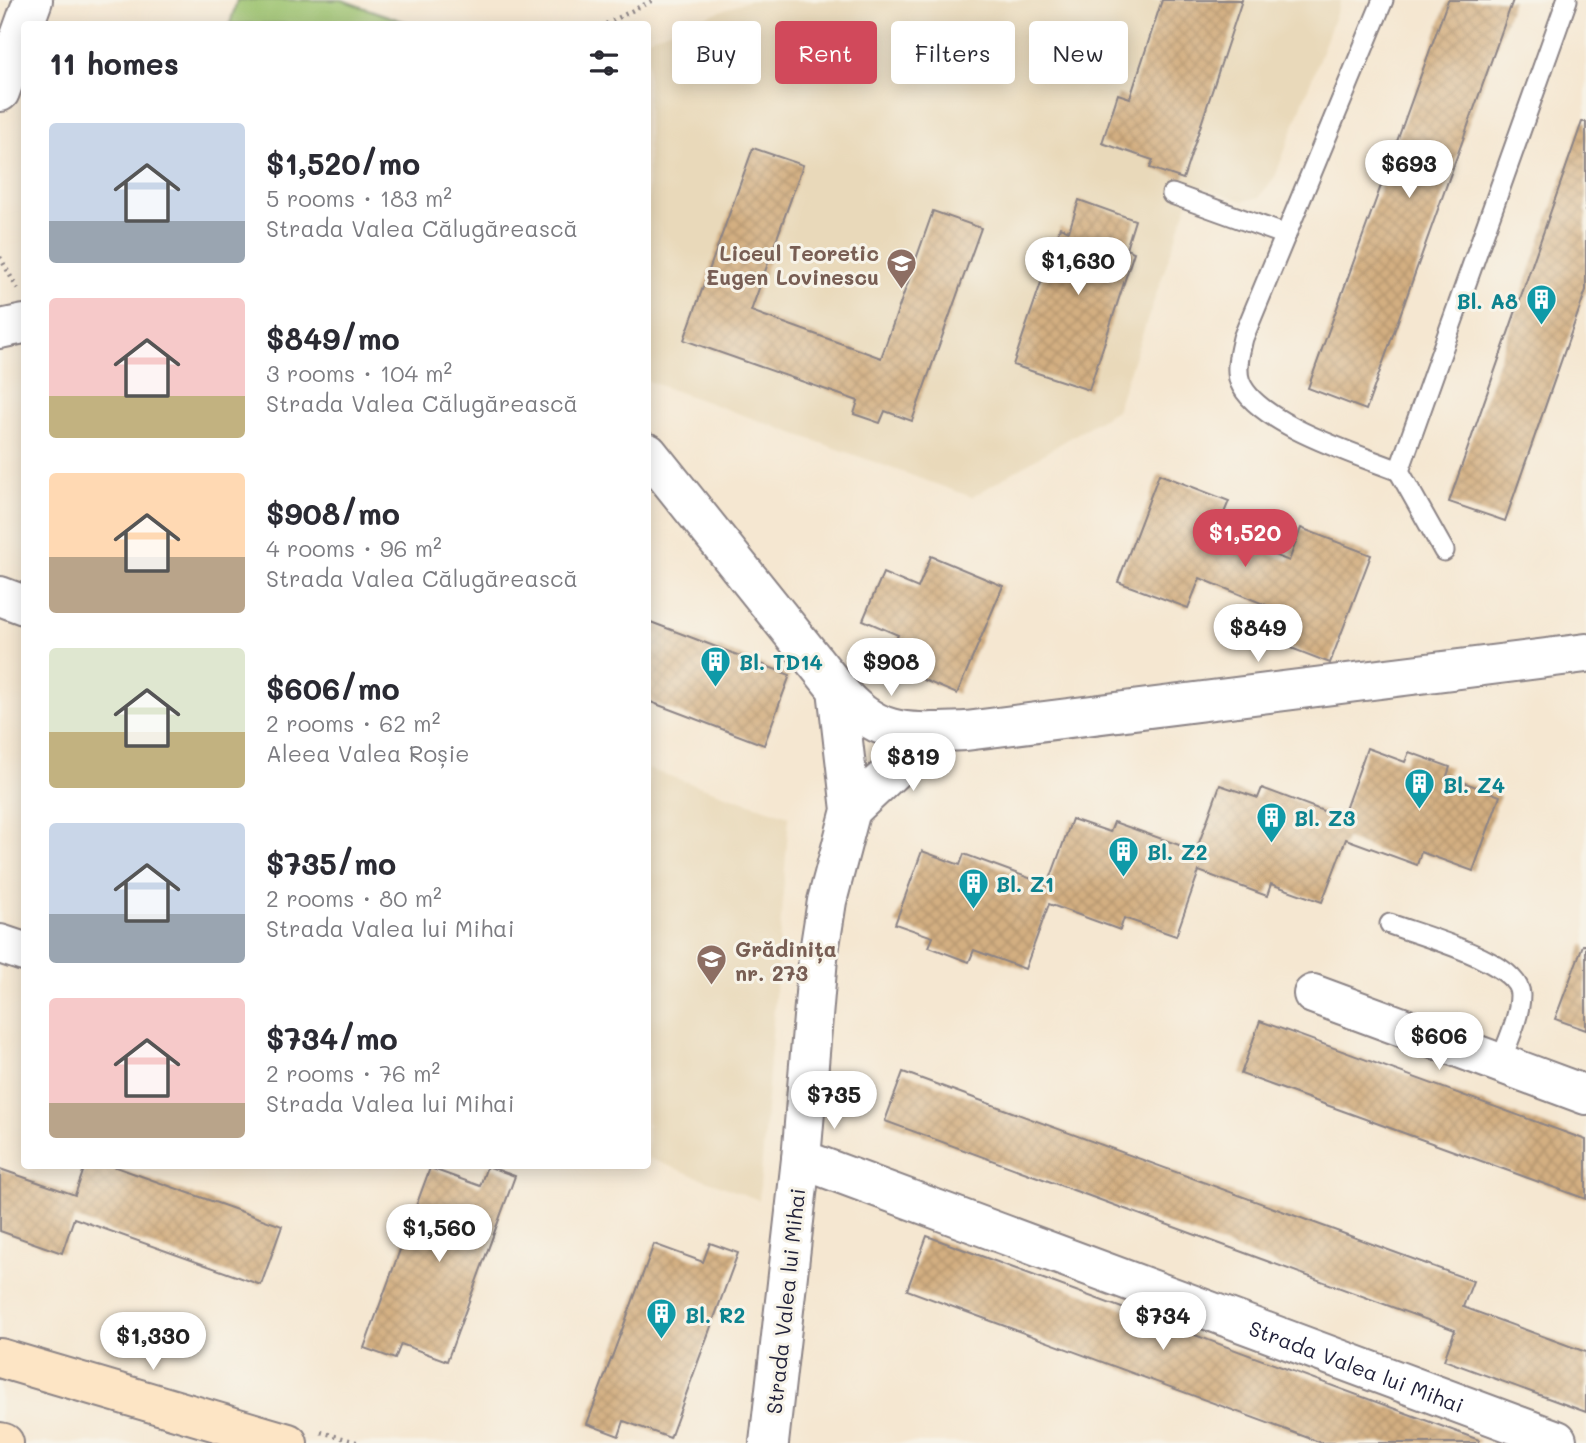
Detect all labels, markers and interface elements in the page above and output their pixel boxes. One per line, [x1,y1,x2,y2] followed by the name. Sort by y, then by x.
[672,21,761,84] chip: Buy
[775,21,877,84] chip: Rent
[891,21,1015,84] chip: Filters
[1029,21,1128,84] chip: New
[49,43,179,83] text: 11 homes
[585,44,623,82] icon: filters
[1368,140,1450,200] pin: $693
[266,143,420,183] text: $1,520/mo
[1381,148,1437,178] text: $693
[105,151,189,235] icon: home
[266,183,452,213] text: 5 rooms · 183 m²
[266,213,578,243] text: Strada Valea Călugărească
[1021,238,1135,297] pin: $1,630
[706,239,879,290] place label: Liceul Teoretic Eugen Lovinescu
[1041,245,1115,275] text: $1,630
[885,247,919,291] school or university icon: Liceul Teoretic Eugen Lovinescu
[1524,283,1558,327] building icon: Bl. A8
[1456,287,1518,314] place label: Bl. A8
[266,318,400,358] text: $849/mo
[105,326,189,410] icon: home
[266,358,452,388] text: 3 rooms · 104 m²
[266,388,578,418] text: Strada Valea Călugărească
[266,493,400,533] text: $908/mo
[105,501,189,585] icon: home
[1188,510,1302,569] pin: $1,520
[1209,517,1281,547] text: $1,520
[266,533,442,563] text: 4 rooms · 96 m²
[266,563,578,593] text: Strada Valea Călugărească
[1217,604,1299,664] pin: $849
[1230,612,1286,642] text: $849
[850,638,932,698] pin: $908
[699,644,733,688] building icon: Bl. TD14
[862,646,920,676] text: $908
[739,648,823,675] place label: Bl. TD14
[266,668,400,708] text: $606/mo
[105,676,189,760] icon: home
[266,708,440,738] text: 2 rooms · 62 m²
[872,734,954,793] pin: $819
[266,738,470,768] text: Aleea Valea Roșie
[887,741,939,771] text: $819
[1403,767,1437,811] building icon: Bl. Z4
[1443,771,1505,798] place label: Bl. Z4
[1254,800,1288,844] building icon: Bl. Z3
[1294,804,1355,831] place label: Bl. Z3
[1107,834,1141,878] building icon: Bl. Z2
[1147,838,1208,865] place label: Bl. Z2
[266,843,396,883] text: $735/mo
[105,851,189,935] icon: home
[956,866,990,910] building icon: Bl. Z1
[996,870,1054,897] place label: Bl. Z1
[266,883,442,913] text: 2 rooms · 80 m²
[266,913,515,943] text: Strada Valea lui Mihai
[735,935,837,986] place label: Grădinița nr. 273
[695,943,729,987] school or university icon: Grădinița nr. 273
[1398,1012,1480,1072] pin: $606
[266,1018,398,1058] text: $734/mo
[1411,1020,1467,1050] text: $606
[105,1026,189,1110] icon: home
[266,1058,440,1088] text: 2 rooms · 76 m²
[793,1072,875,1131] pin: $735
[807,1079,861,1109] text: $735
[266,1088,515,1118] text: Strada Valea lui Mihai
[760,1187,810,1415] street label: Strada Valea lui Mihai
[382,1204,496,1264] pin: $1,560
[402,1212,476,1242] text: $1,560
[1122,1292,1204,1352] pin: $734
[645,1297,679,1341] building icon: Bl. R2
[1135,1300,1191,1330] text: $734
[685,1301,745,1328] place label: Bl. R2
[96,1312,210,1372] pin: $1,330
[1246,1313,1468,1418] street label: Strada Valea lui Mihai
[116,1320,190,1350] text: $1,330

